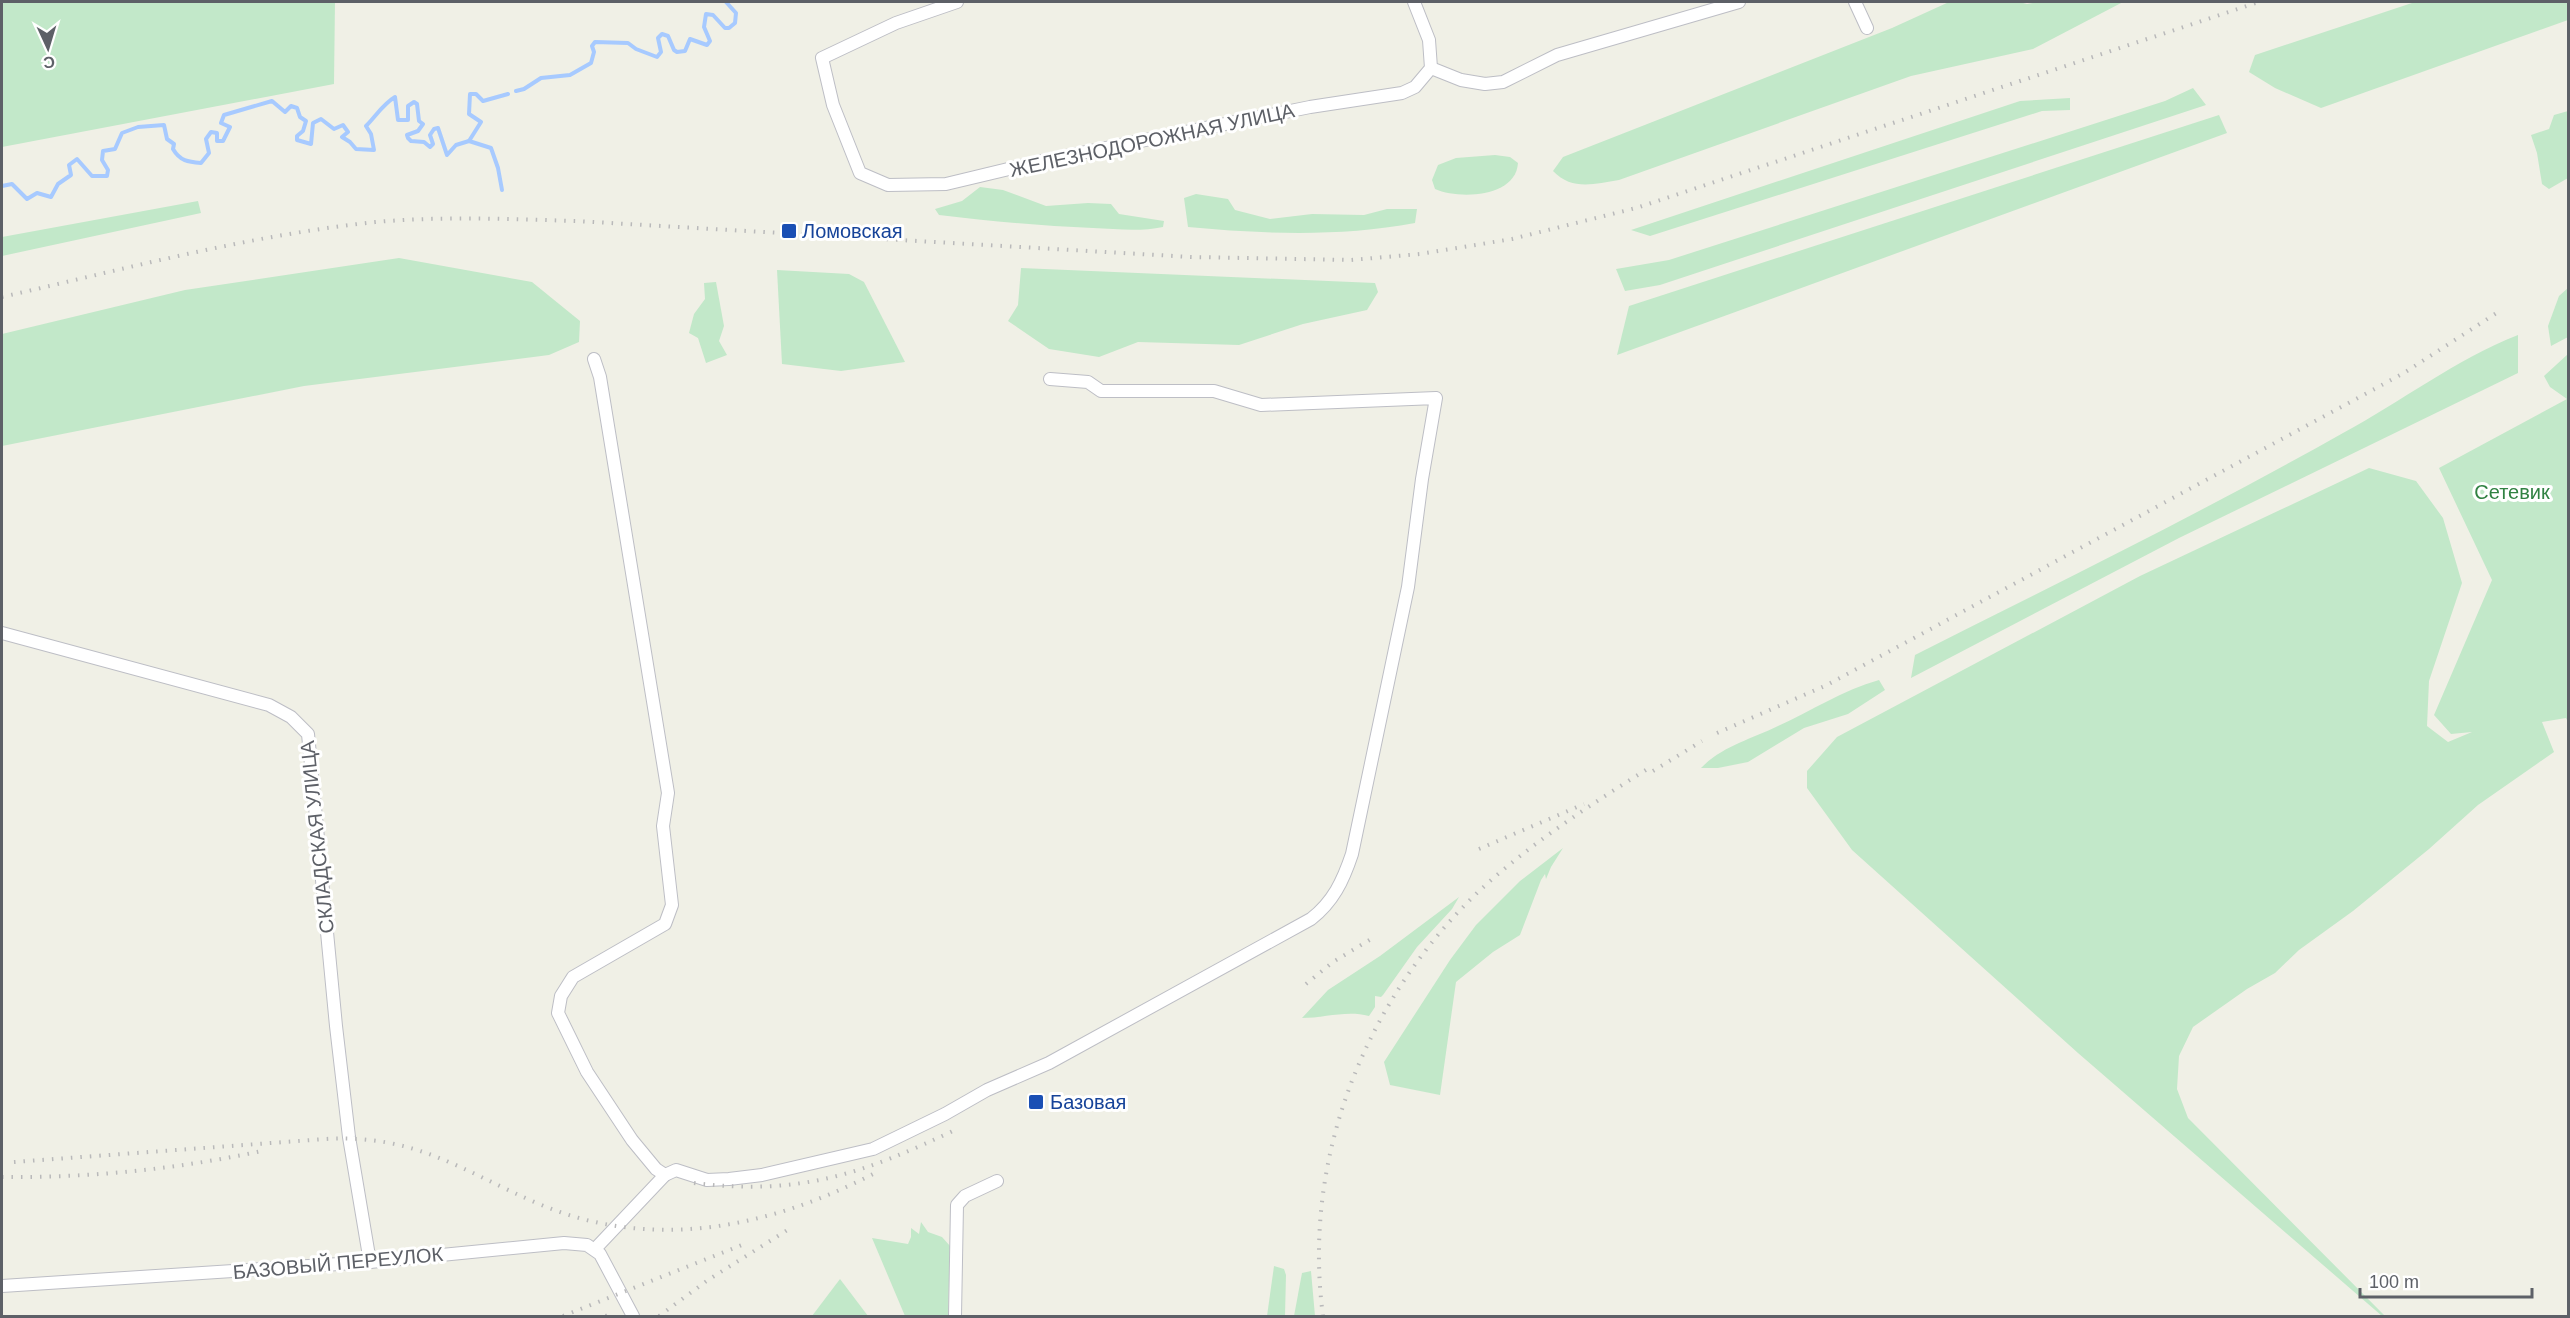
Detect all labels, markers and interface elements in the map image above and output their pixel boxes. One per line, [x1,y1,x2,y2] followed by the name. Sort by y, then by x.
[18,18,78,78] north arrow
[42,54,55,71] text: С
[1008,99,1297,181] street label: ЖЕЛЕЗНОДОРОЖНАЯ УЛИЦА
[802,220,903,242] place label: Ломовская
[780,222,798,240] marker: Ломовская
[2474,481,2550,503] park label: Сетевик
[296,739,338,935] street label: СКЛАДСКАЯ УЛИЦА
[1050,1091,1126,1113] place label: Базовая
[1027,1093,1045,1111] marker: Базовая
[232,1242,444,1283] street label: БАЗОВЫЙ ПЕРЕУЛОК
[2360,1261,2532,1299] scale bar
[2369,1272,2419,1292] text: 100 m

